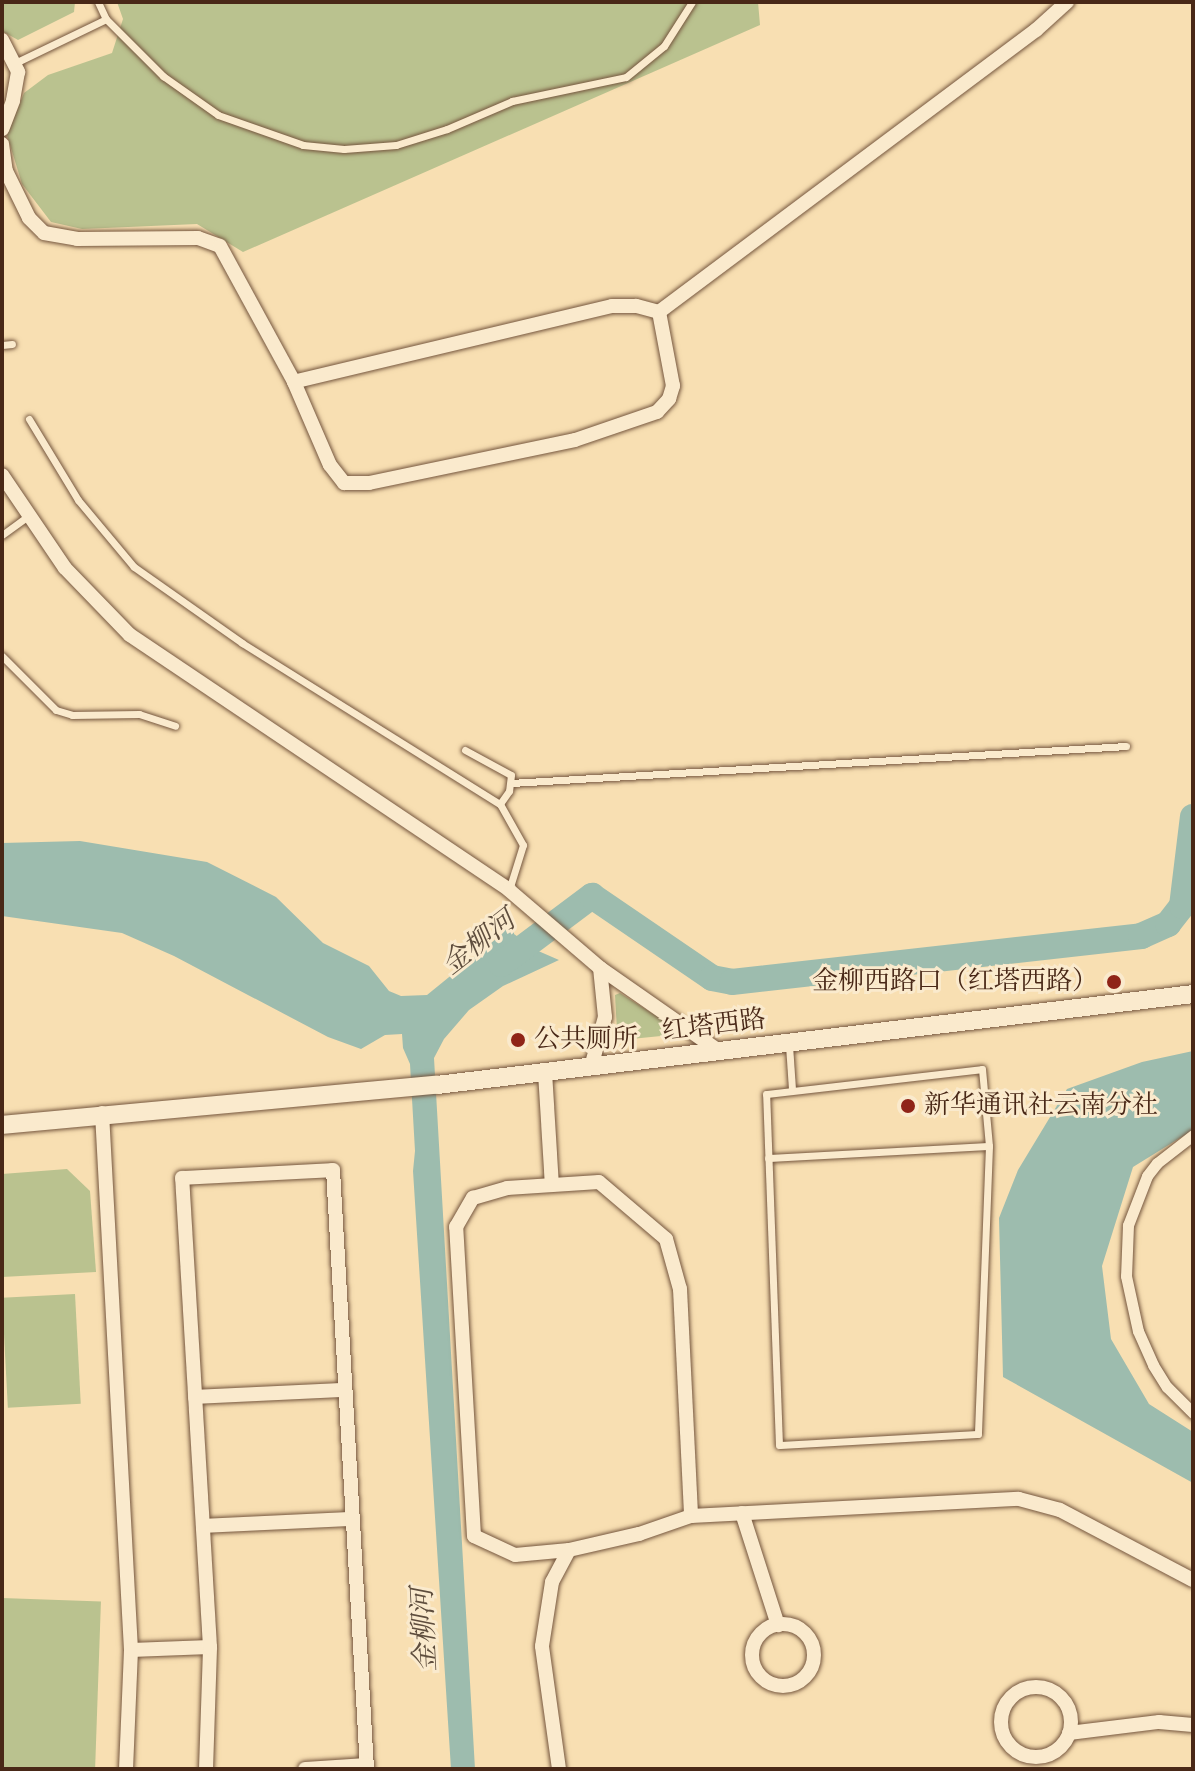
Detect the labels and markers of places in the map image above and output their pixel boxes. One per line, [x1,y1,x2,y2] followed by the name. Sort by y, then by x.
[812,966,1098,998] place label: 金柳西路口（红塔西路）
[1105,973,1123,991] marker: 金柳西路口（红塔西路）
[534,1024,638,1056] place label: 公共厕所
[509,1031,527,1049] marker: 公共厕所
[924,1090,1158,1122] place label: 新华通讯社云南分社
[899,1097,917,1115] marker: 新华通讯社云南分社

